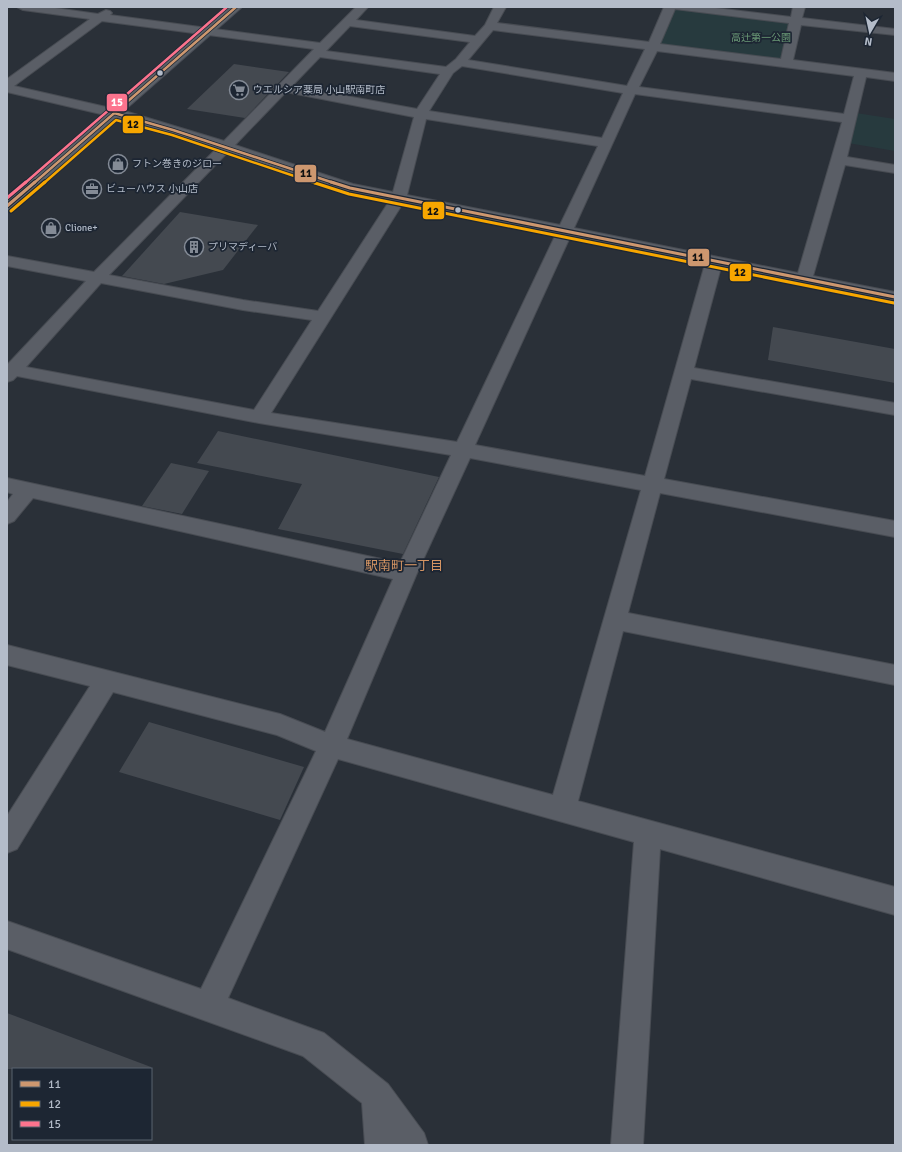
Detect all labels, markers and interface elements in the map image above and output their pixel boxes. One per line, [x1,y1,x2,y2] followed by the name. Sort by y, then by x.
[850,12,890,52] north arrow
[731,32,791,44] park label: 高辻第一公園
[864,34,873,48] text: N
[155,68,165,78] unlabelled marker
[228,79,250,101] supermarket icon: ウエルシア薬局 小山駅南町店
[253,84,385,96] place label: ウエルシア薬局 小山駅南町店
[106,93,128,112] line badge: 15
[111,96,123,109] text: 15
[122,115,144,134] line badge: 12
[127,118,139,131] text: 12
[107,153,129,175] shop icon: フトン巻きのジロー
[132,158,222,170] place label: フトン巻きのジロー
[294,164,317,183] line badge: 11
[300,167,312,180] text: 11
[81,178,103,200] office icon: ビューハウス 小山店
[106,183,198,195] place label: ビューハウス 小山店
[422,201,445,220] line badge: 12
[427,205,439,218] text: 12
[453,205,463,215] unlabelled marker
[40,217,62,239] shop icon: Clione+
[65,222,98,234] place label: Clione+
[183,236,205,258] building icon: プリマディーバ
[208,241,277,253] place label: プリマディーバ
[687,248,710,267] line badge: 11
[692,251,704,264] text: 11
[729,263,752,282] line badge: 12
[734,266,746,279] text: 12
[365,558,443,574] district label: 駅南町一丁目
[12,1068,152,1140] legend
[48,1077,61,1092] text: 11
[48,1097,61,1112] text: 12
[48,1117,61,1132] text: 15

